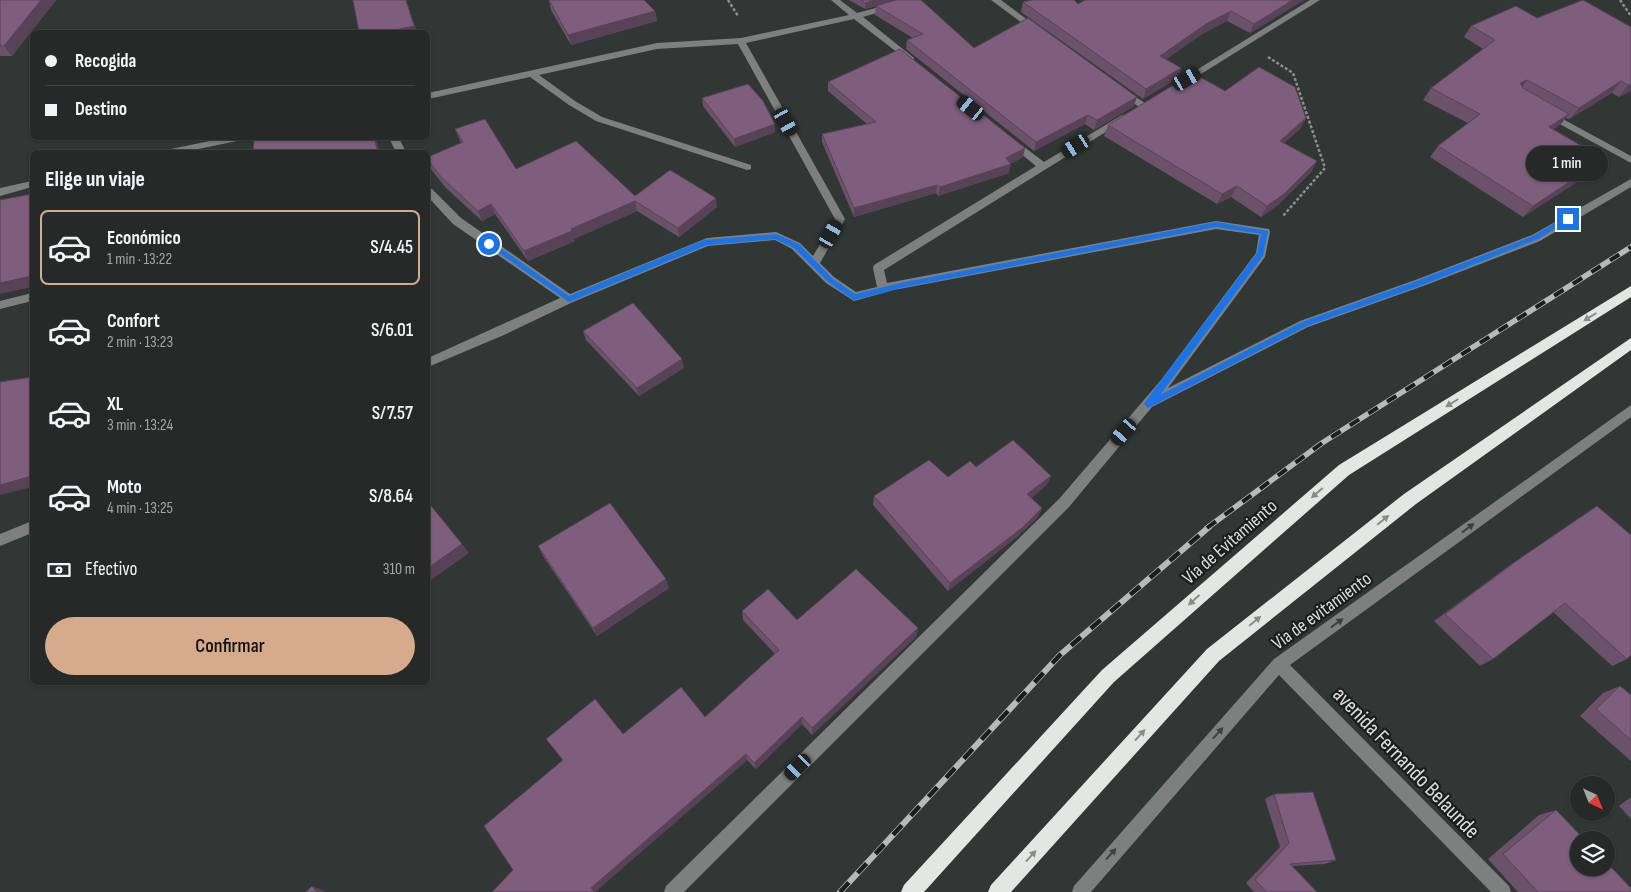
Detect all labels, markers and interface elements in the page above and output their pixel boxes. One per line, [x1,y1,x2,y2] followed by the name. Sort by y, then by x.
[75,50,136,73] text: Recogida
[1170,65,1203,93] car
[954,93,987,123] car
[75,98,127,121] text: Destino
[772,105,799,139] car
[1059,132,1092,160] car
[1527,146,1609,182] callout: 1 min
[1552,154,1582,173] text: 1 min
[45,166,145,193] text: Elige un viaje
[1557,208,1579,230] route end
[817,217,844,251] car
[47,225,92,270] icon: car
[107,227,181,250] text: Económico
[478,233,500,255] route start
[370,236,413,259] text: S/4.45
[107,250,172,269] text: 1 min · 13:22
[47,308,92,353] icon: car
[107,310,160,333] text: Confort
[1583,312,1596,322] one-way arrow
[371,319,413,342] text: S/6.01
[107,333,173,352] text: 2 min · 13:23
[47,391,92,436] icon: car
[107,393,123,416] text: XL
[1445,399,1459,408] one-way arrow
[372,402,413,425] text: S/7.57
[107,416,173,435] text: 3 min · 13:24
[1108,416,1139,448] car
[47,474,92,519] icon: car
[107,476,142,499] text: Moto
[369,485,413,508] text: S/8.64
[1311,488,1324,499] one-way arrow
[1178,495,1282,589] street label: Vía de Evitamiento
[107,499,173,518] text: 4 min · 13:25
[1376,515,1389,526] one-way arrow
[1461,522,1474,533] one-way arrow
[45,556,73,584] icon: cash
[85,558,137,581] text: Efectivo
[383,560,415,579] text: 310 m
[1268,567,1376,655] street label: Via de evitamiento
[1188,594,1201,605] one-way arrow
[1249,616,1262,627] one-way arrow
[45,617,415,675] button: Confirmar
[1330,618,1343,628] one-way arrow
[1327,682,1485,844] street label: avenida Fernando Belaunde
[1213,726,1224,739] one-way arrow
[1134,730,1146,742] one-way arrow
[782,751,813,783] car
[1570,776,1615,821] north arrow
[1570,776,1615,876] map controls
[1570,831,1615,876] button: layers
[1105,848,1116,861] one-way arrow
[1025,850,1037,862] one-way arrow

